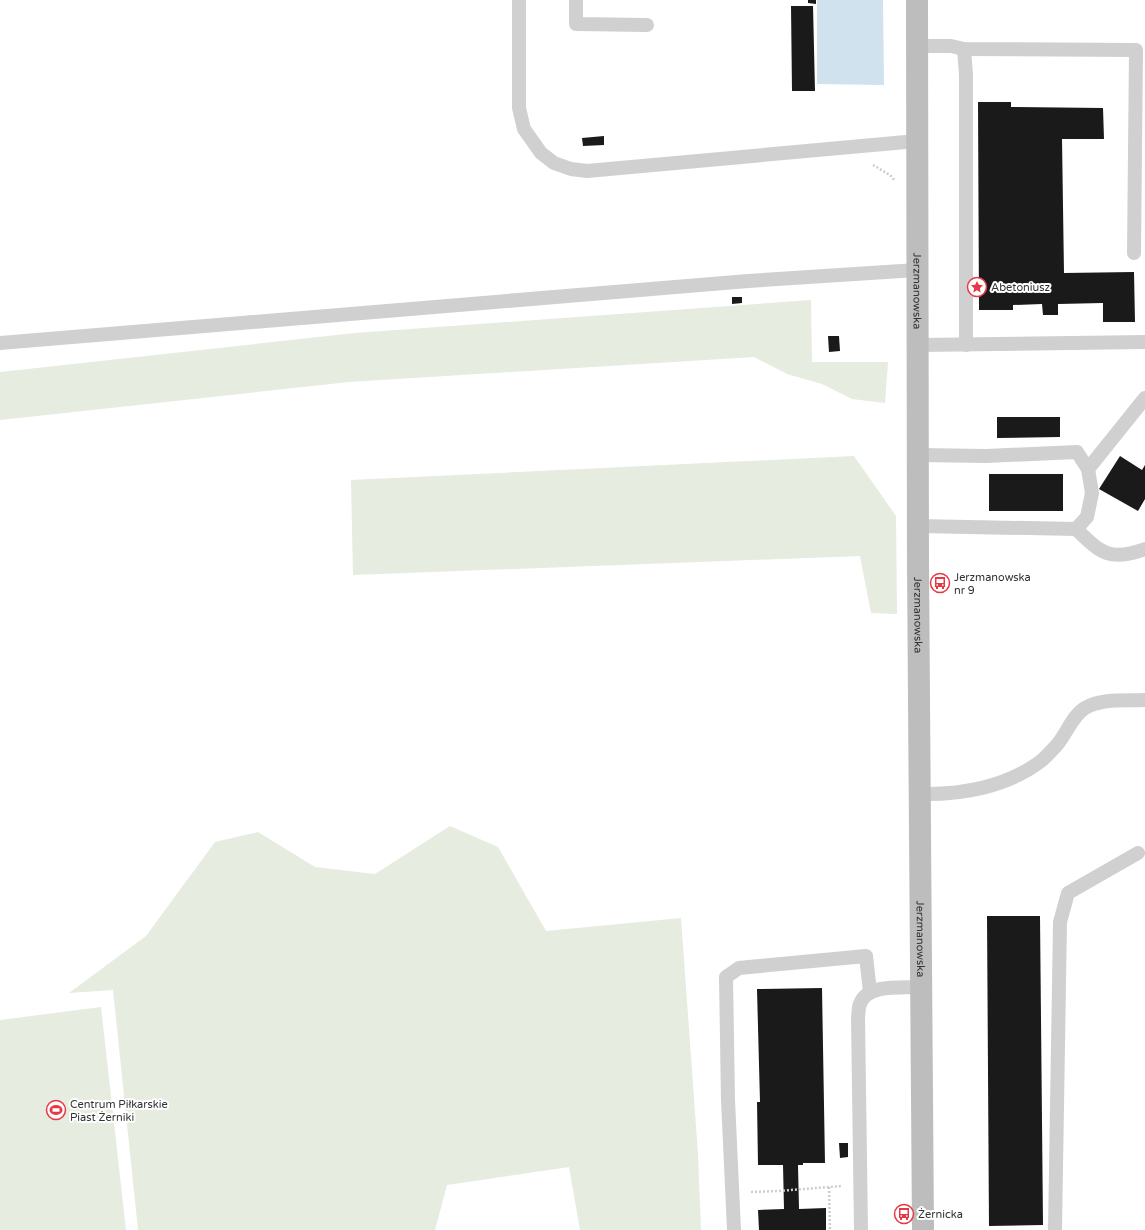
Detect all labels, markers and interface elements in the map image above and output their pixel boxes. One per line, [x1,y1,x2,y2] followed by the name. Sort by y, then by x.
[911,253,924,329] street label: Jerzmanowska
[966,276,988,298] place icon: Abetoniusz
[991,281,1051,294] place label: Abetoniusz
[954,571,1031,597] place label: Jerzmanowska nr 9
[929,572,951,594] bus stop icon: Jerzmanowska nr 9
[912,577,925,653] street label: Jerzmanowska
[914,901,928,977] street label: Jerzmanowska
[70,1098,168,1124] place label: Centrum Piłkarskie Piast Żerniki
[45,1099,67,1121] sports icon: Centrum Piłkarskie Piast Żerniki
[893,1203,915,1225] bus stop icon: Żernicka
[918,1208,963,1221] place label: Żernicka

